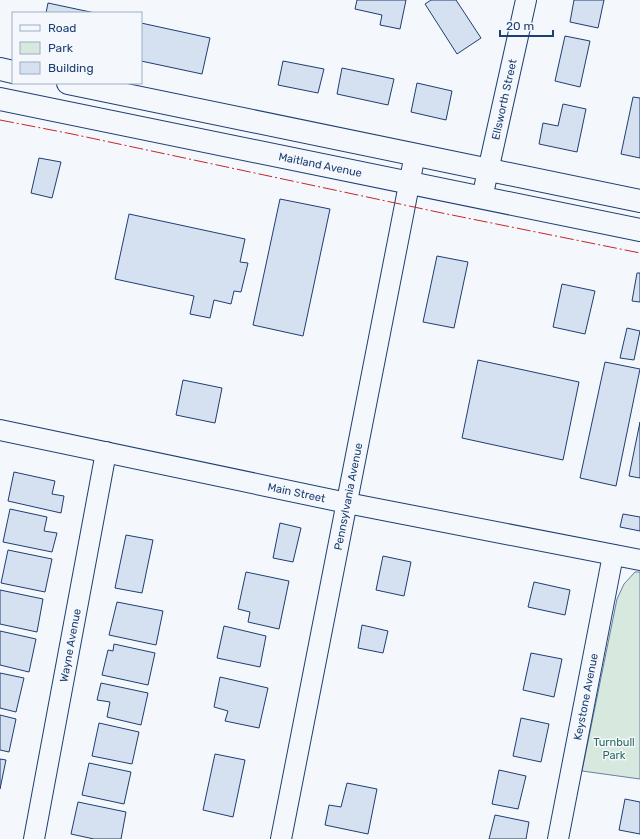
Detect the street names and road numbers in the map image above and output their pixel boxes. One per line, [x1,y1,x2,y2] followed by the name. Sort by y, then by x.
[489,57,520,141] street label: Ellsworth Street
[277,150,363,180] street label: Maitland Avenue
[332,442,365,551] street label: Pennsylvania Avenue
[266,480,327,505] street label: Main Street
[57,608,84,683] street label: Wayne Avenue
[571,652,601,741] street label: Keystone Avenue

